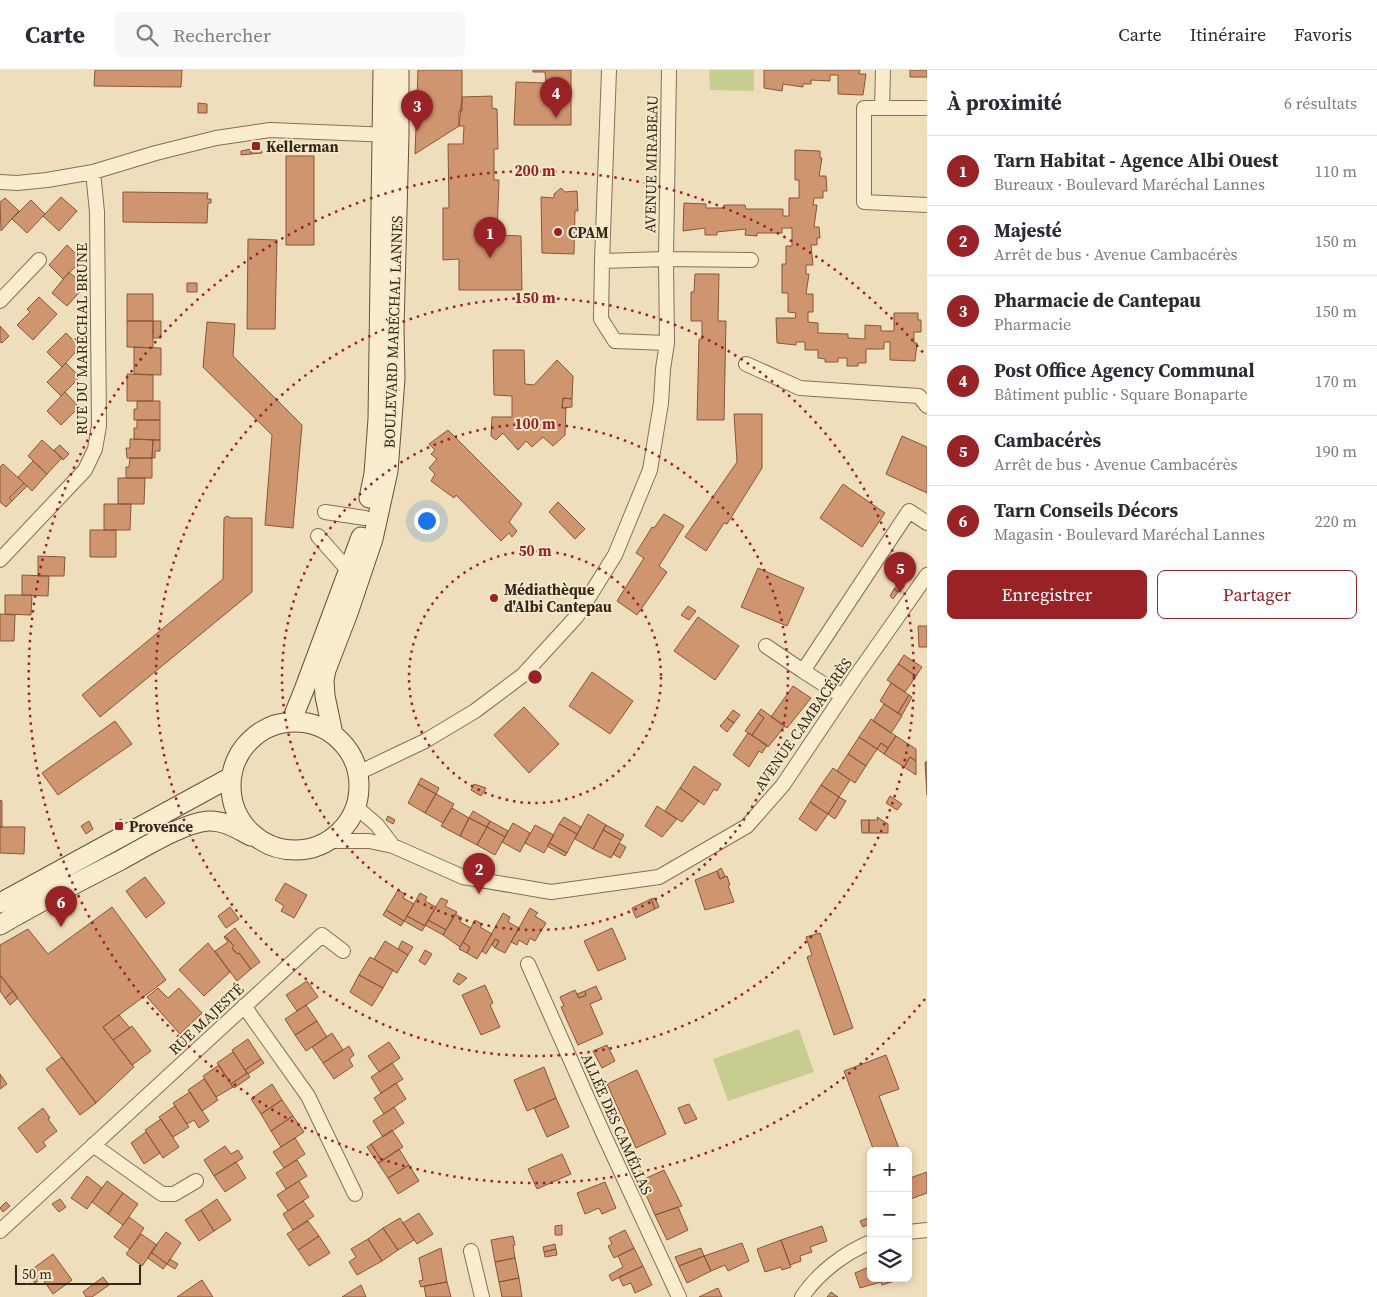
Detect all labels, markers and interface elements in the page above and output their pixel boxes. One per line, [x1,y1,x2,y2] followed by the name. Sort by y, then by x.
[115,12,465,57] search box
[25,18,85,51] text: Carte
[133,21,161,49] icon: search
[173,22,271,48] text: Rechercher
[1118,22,1162,47] text: Carte
[1190,22,1266,47] text: Itinéraire
[1294,22,1352,47] text: Favoris
[540,77,572,118] pin: 4
[947,88,1062,117] text: À proximité
[401,90,433,131] pin: 3
[1284,92,1357,114] text: 6 résultats
[639,95,663,233] street label: AVENUE MIRABEAU
[266,136,339,157] place label: Kellerman
[250,140,262,152] marker: Kellerman
[994,147,1278,173] text: Tarn Habitat - Agence Albi Ouest
[514,160,556,181] text: 200 m
[959,160,967,182] text: 1
[1315,160,1357,182] text: 110 m
[994,173,1265,195] text: Bureaux · Boulevard Maréchal Lannes
[378,215,408,449] street label: BOULEVARD MARÉCHAL LANNES
[474,217,506,258] pin: 1
[994,217,1062,243] text: Majesté
[568,222,609,243] place label: CPAM
[552,226,564,238] marker: CPAM
[959,230,967,252] text: 2
[1315,230,1357,252] text: 150 m
[71,243,92,435] street label: RUE DU MARÉCHAL BRUNE
[994,243,1238,265] text: Arrêt de bus · Avenue Cambacérès
[514,287,556,308] text: 150 m
[994,287,1201,313] text: Pharmacie de Cantepau
[959,300,967,322] text: 3
[1315,300,1357,322] text: 150 m
[994,313,1071,335] text: Pharmacie
[994,357,1255,383] text: Post Office Agency Communal
[959,370,967,392] text: 4
[1315,370,1357,392] text: 170 m
[994,383,1248,405] text: Bâtiment public · Square Bonaparte
[514,413,556,434] text: 100 m
[994,427,1101,453] text: Cambacérès
[959,440,967,462] text: 5
[1315,440,1357,462] text: 190 m
[994,453,1238,475] text: Arrêt de bus · Avenue Cambacérès
[994,497,1178,523] text: Tarn Conseils Décors
[414,508,440,534] your location
[959,510,967,532] text: 6
[1315,510,1357,532] text: 220 m
[994,523,1265,545] text: Magasin · Boulevard Maréchal Lannes
[518,540,552,561] text: 50 m
[884,552,916,593] pin: 5
[947,570,1147,619] button: Enregistrer
[1157,570,1357,619] button: Partager
[504,579,612,617] place label: Médiathèque d'Albi Cantepau
[488,592,500,604] marker: Médiathèque d'Albi Cantepau
[749,653,857,795] street label: AVENUE CAMBACÉRÈS
[526,668,544,686] centre of rings
[129,816,193,837] place label: Provence
[113,820,125,832] marker: Provence
[463,853,495,894] pin: 2
[45,886,77,927] pin: 6
[164,979,248,1059] street label: RUE MAJESTÉ
[576,1050,658,1198] street label: ALLÉE DES CAMÉLIAS
[867,1147,912,1282] map controls
[867,1147,912,1192] button: +
[867,1192,912,1237] button: −
[867,1237,912,1282] button: layers
[15,1262,141,1285] scale bar
[22,1264,52,1284] text: 50 m

